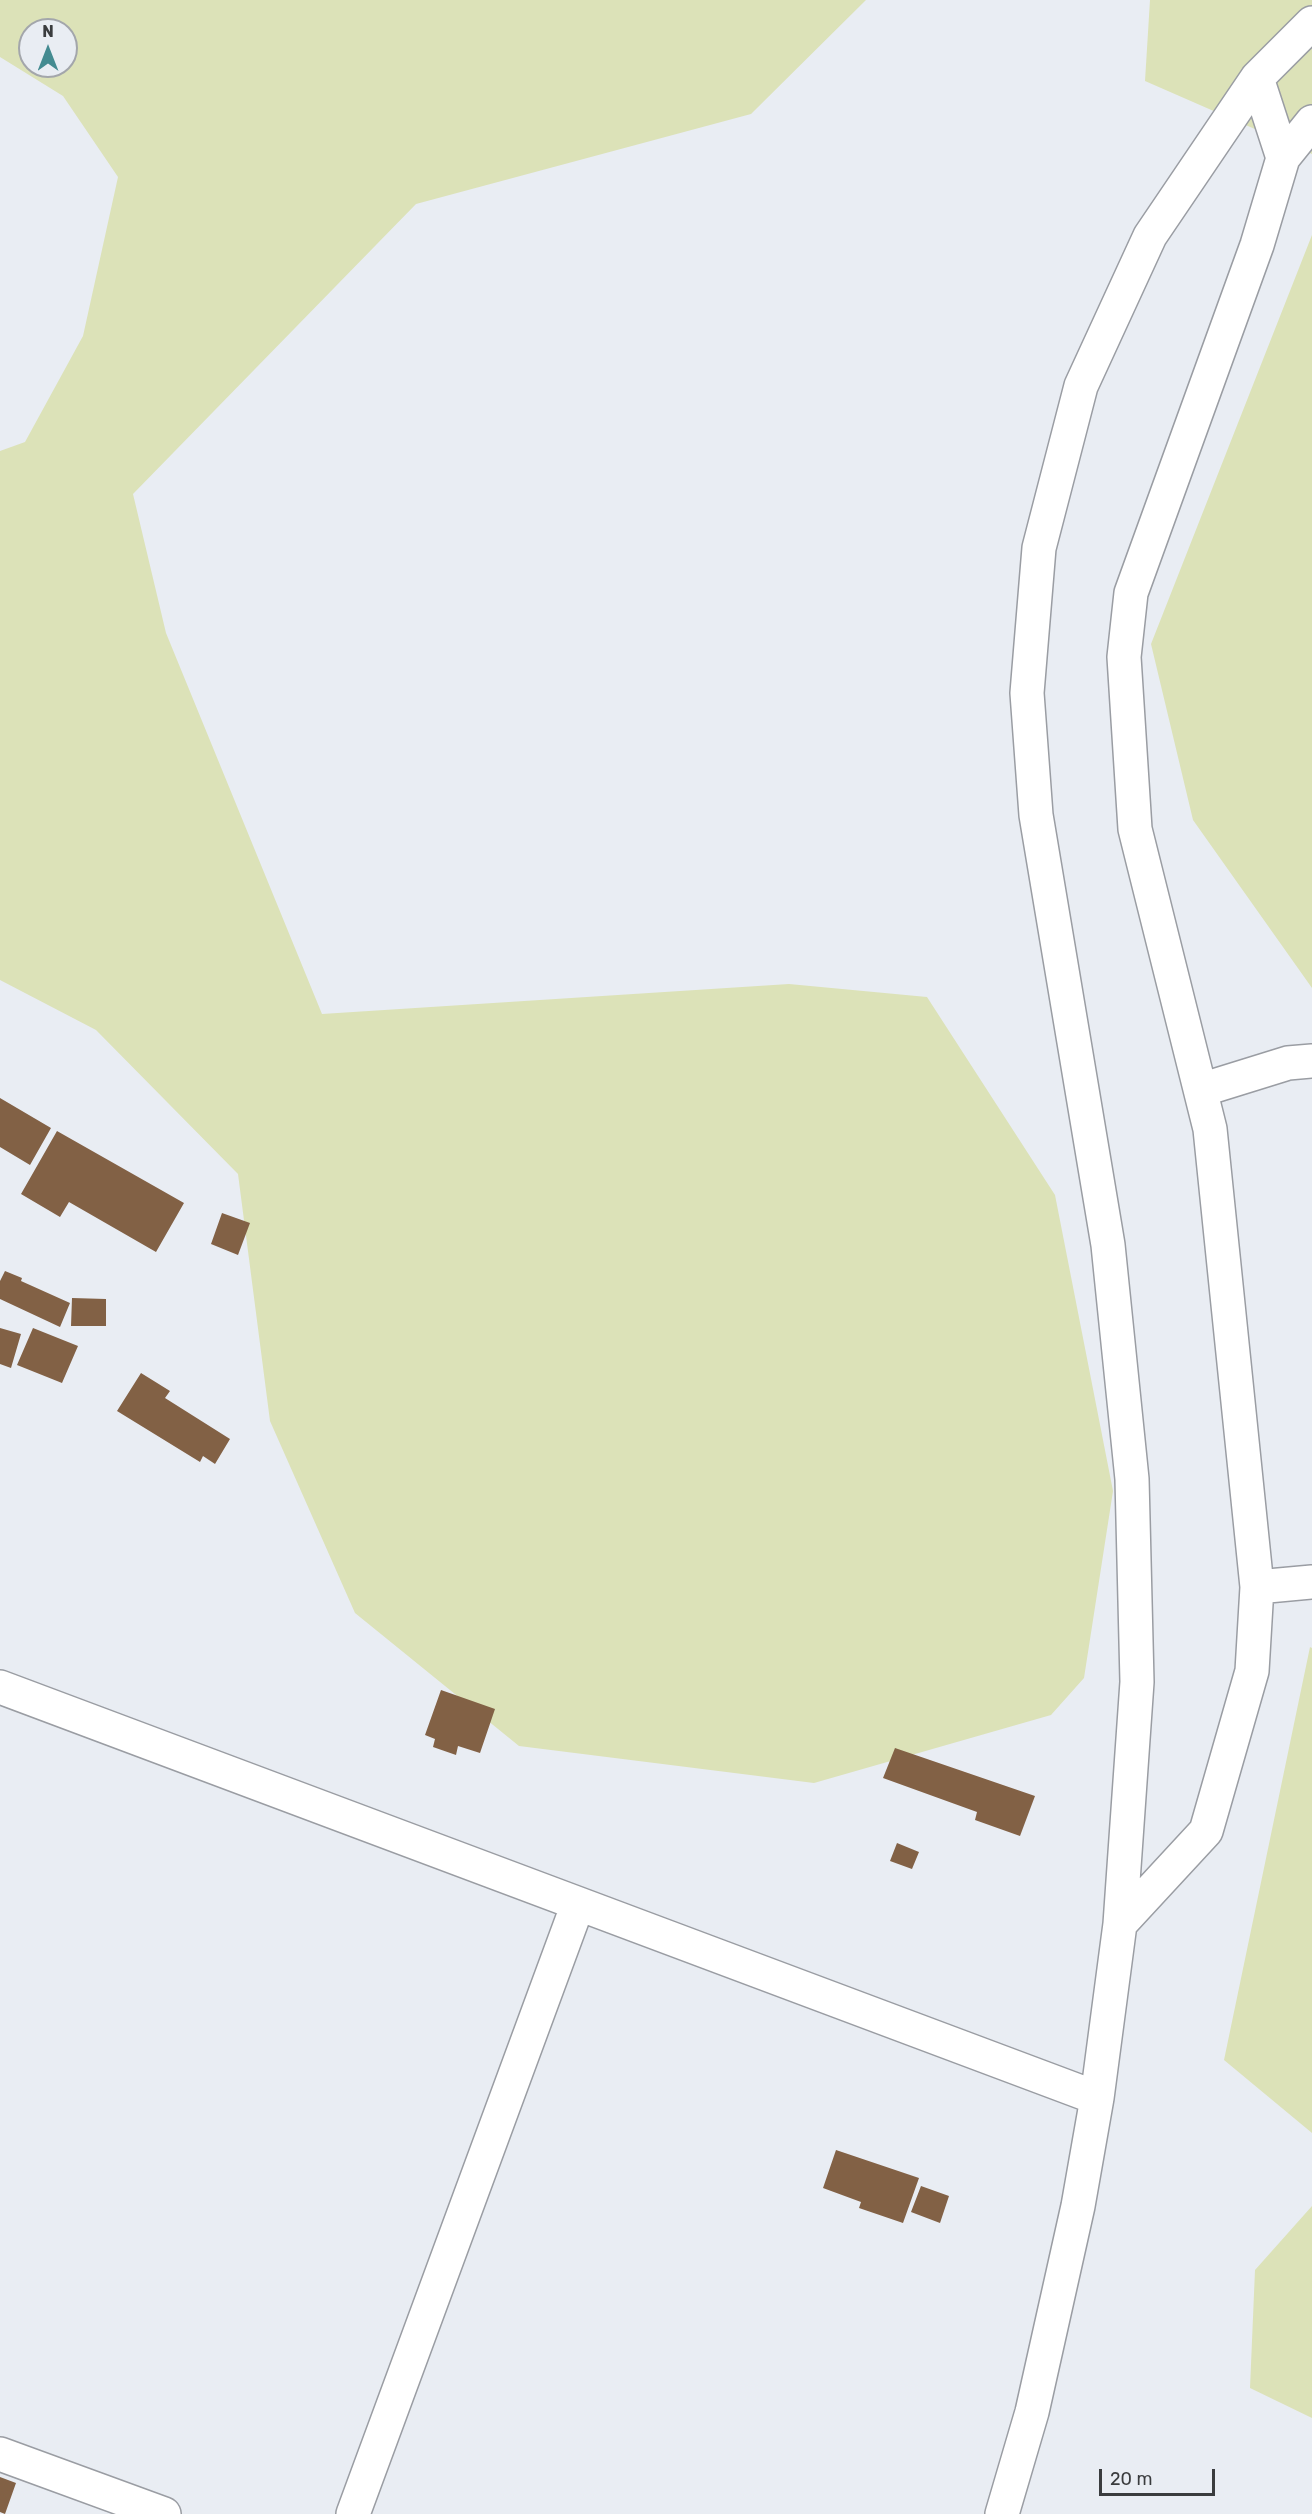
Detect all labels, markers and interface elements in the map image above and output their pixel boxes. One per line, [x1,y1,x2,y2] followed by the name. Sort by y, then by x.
[18,18,78,78] north arrow
[42,22,54,41] text: N
[1102,2457,1218,2495] scale bar
[1110,2468,1152,2490] text: 20 m

